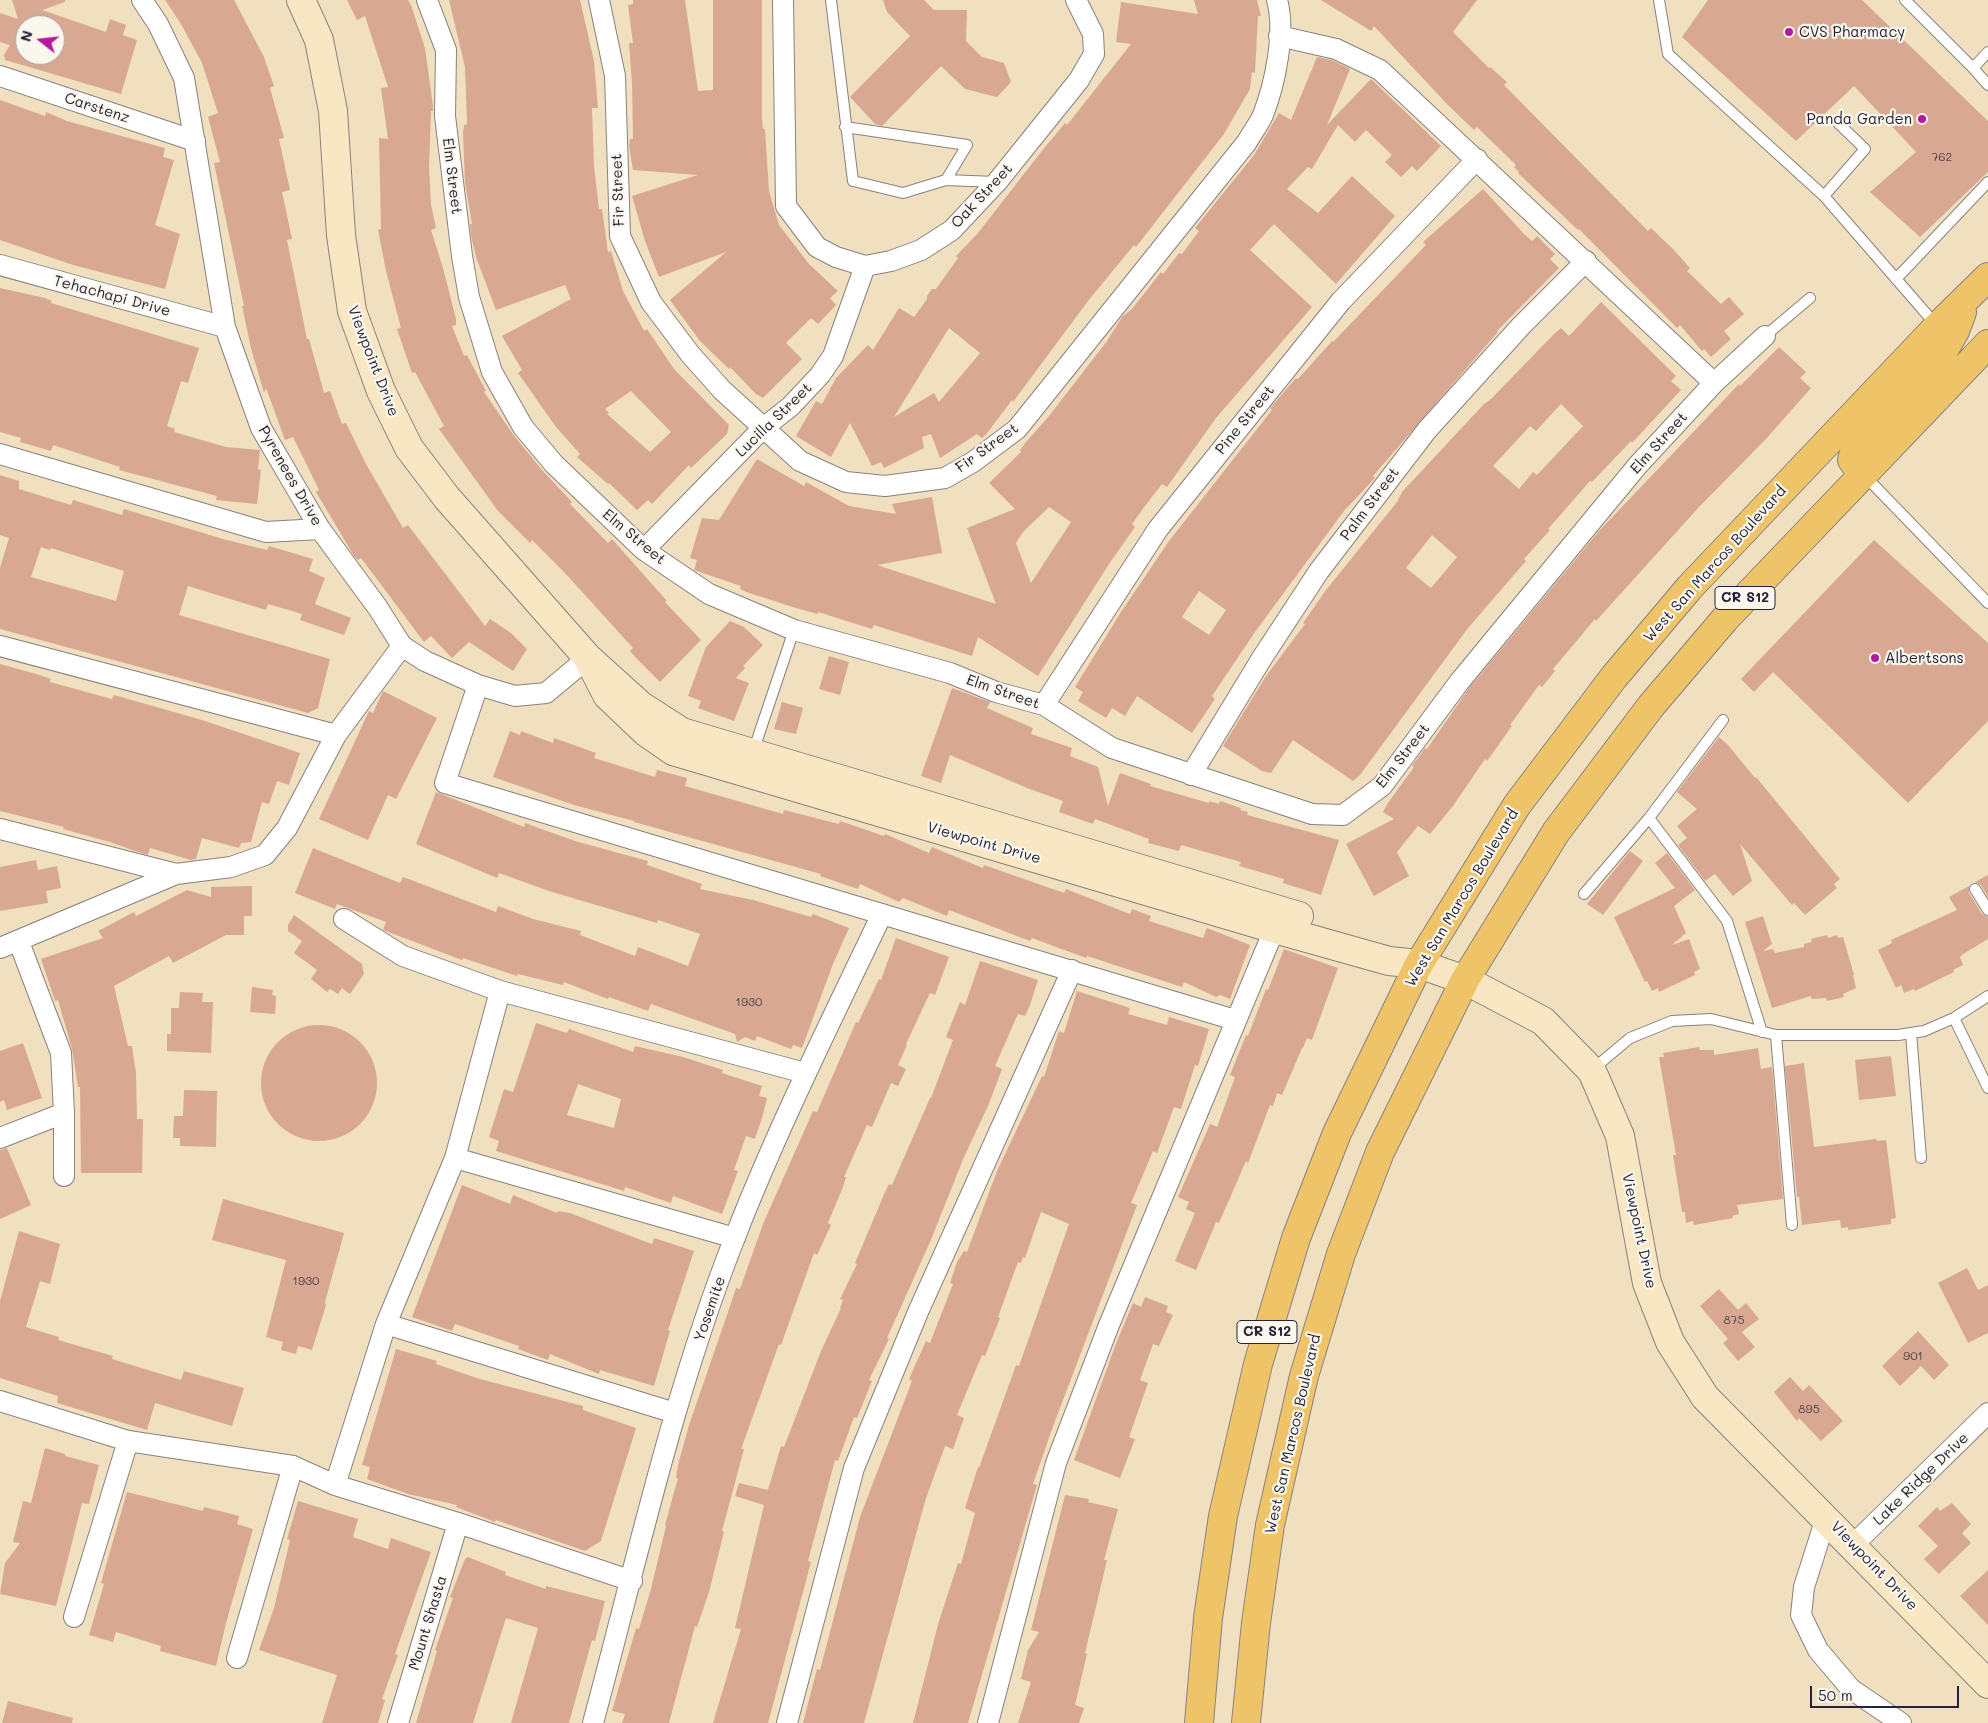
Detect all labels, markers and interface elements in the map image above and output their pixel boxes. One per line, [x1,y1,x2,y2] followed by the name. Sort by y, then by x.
[15,15,65,65] north arrow
[1799,23,1905,41] place label: CVS Pharmacy
[1783,26,1795,38] marker: CVS Pharmacy
[15,28,37,44] text: N
[62,89,132,127] street label: Carstenz
[1806,110,1912,128] place label: Panda Garden
[1916,113,1928,125] marker: Panda Garden
[438,137,466,215] street label: Elm Street
[1932,150,1952,164] house number: 762
[608,153,628,227] street label: Fir Street
[948,160,1016,232] street label: Oak Street
[52,272,172,320] street label: Tehachapi Drive
[344,303,402,419] street label: Viewpoint Drive
[732,379,816,461] street label: Lucilla Street
[1212,382,1278,458] street label: Pine Street
[1627,408,1691,478] street label: Elm Street
[952,419,1022,477] street label: Fir Street
[254,423,326,529] street label: Pyrenees Drive
[1337,464,1403,544] street label: Palm Street
[1640,482,1790,646] street label: West San Marcos Boulevard
[599,505,669,569] street label: Elm Street
[1715,586,1775,610] road number: CR S12
[1885,649,1964,667] place label: Albertsons
[1869,652,1881,664] marker: Albertsons
[964,671,1042,713] street label: Elm Street
[1372,720,1434,792] street label: Elm Street
[1402,806,1522,990] street label: West San Marcos Boulevard
[925,818,1043,868] street label: Viewpoint Drive
[736,995,762,1009] house number: 1930
[1618,1172,1660,1290] street label: Viewpoint Drive
[293,1274,319,1288] house number: 1930
[690,1274,730,1344] street label: Yosemite
[1724,1313,1744,1327] house number: 875
[1237,1320,1297,1344] road number: CR S12
[1261,1332,1325,1536] street label: West San Marcos Boulevard
[1903,1349,1923,1363] house number: 901
[1798,1402,1820,1416] house number: 895
[1870,1429,1972,1529] street label: Lake Ridge Drive
[1827,1518,1921,1614] street label: Viewpoint Drive
[405,1573,451,1673] street label: Mount Shasta
[1813,1676,1962,1708] scale bar
[1818,1685,1853,1705] text: 50 m

